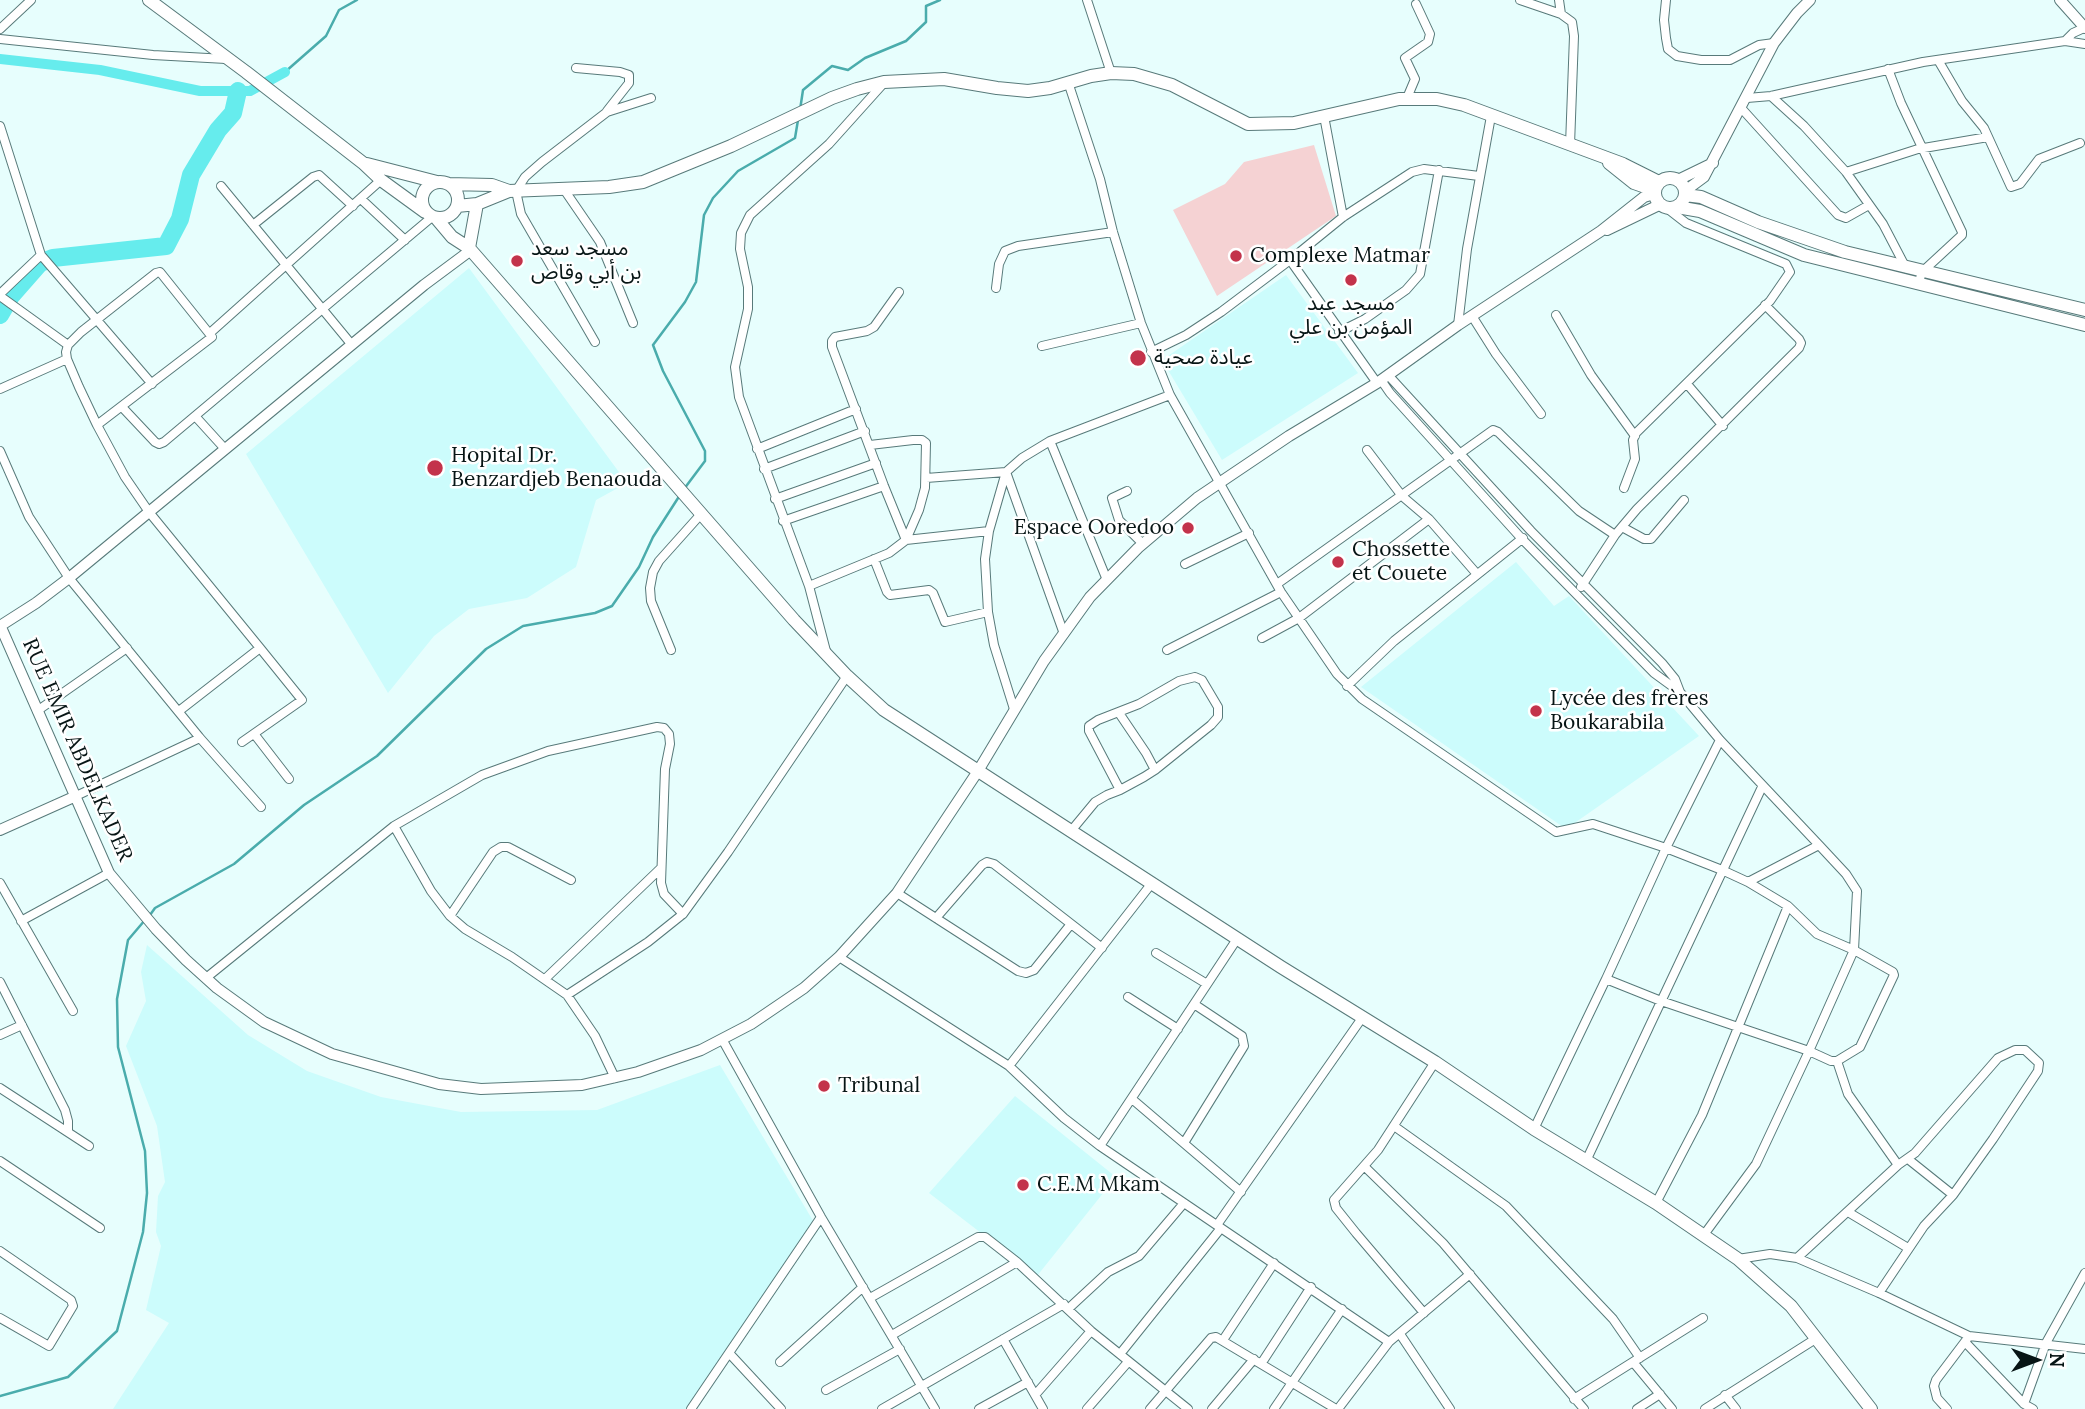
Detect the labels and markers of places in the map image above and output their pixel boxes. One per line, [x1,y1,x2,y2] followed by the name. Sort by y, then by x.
[531,236,641,286] place label: مسجد سعد بن أبي وقاص
[1250,243,1430,269] place label: Complexe Matmar
[1228,248,1244,264] marker: Complexe Matmar
[509,253,525,269] marker: مسجد سعد بن أبي وقاص
[1343,272,1359,288] marker: مسجد عبد المؤمن بن علي
[1289,291,1413,341] place label: مسجد عبد المؤمن بن علي
[1154,345,1253,371] place label: عيادة صحية
[1128,348,1148,368] marker: عيادة صحية
[451,443,662,493] place label: Hopital Dr. Benzardjeb Benaouda
[425,458,445,478] marker: Hopital Dr. Benzardjeb Benaouda
[1014,515,1174,541] place label: Espace Ooredoo
[1180,520,1196,536] marker: Espace Ooredoo
[1352,537,1450,587] place label: Chossette et Couete
[1330,554,1346,570] marker: Chossette et Couete
[1550,686,1708,736] place label: Lycée des frères Boukarabila
[1528,703,1544,719] marker: Lycée des frères Boukarabila
[838,1073,920,1099] place label: Tribunal
[816,1078,832,1094] marker: Tribunal
[1037,1172,1160,1198] place label: C.E.M Mkam
[1015,1177,1031,1193] marker: C.E.M Mkam

